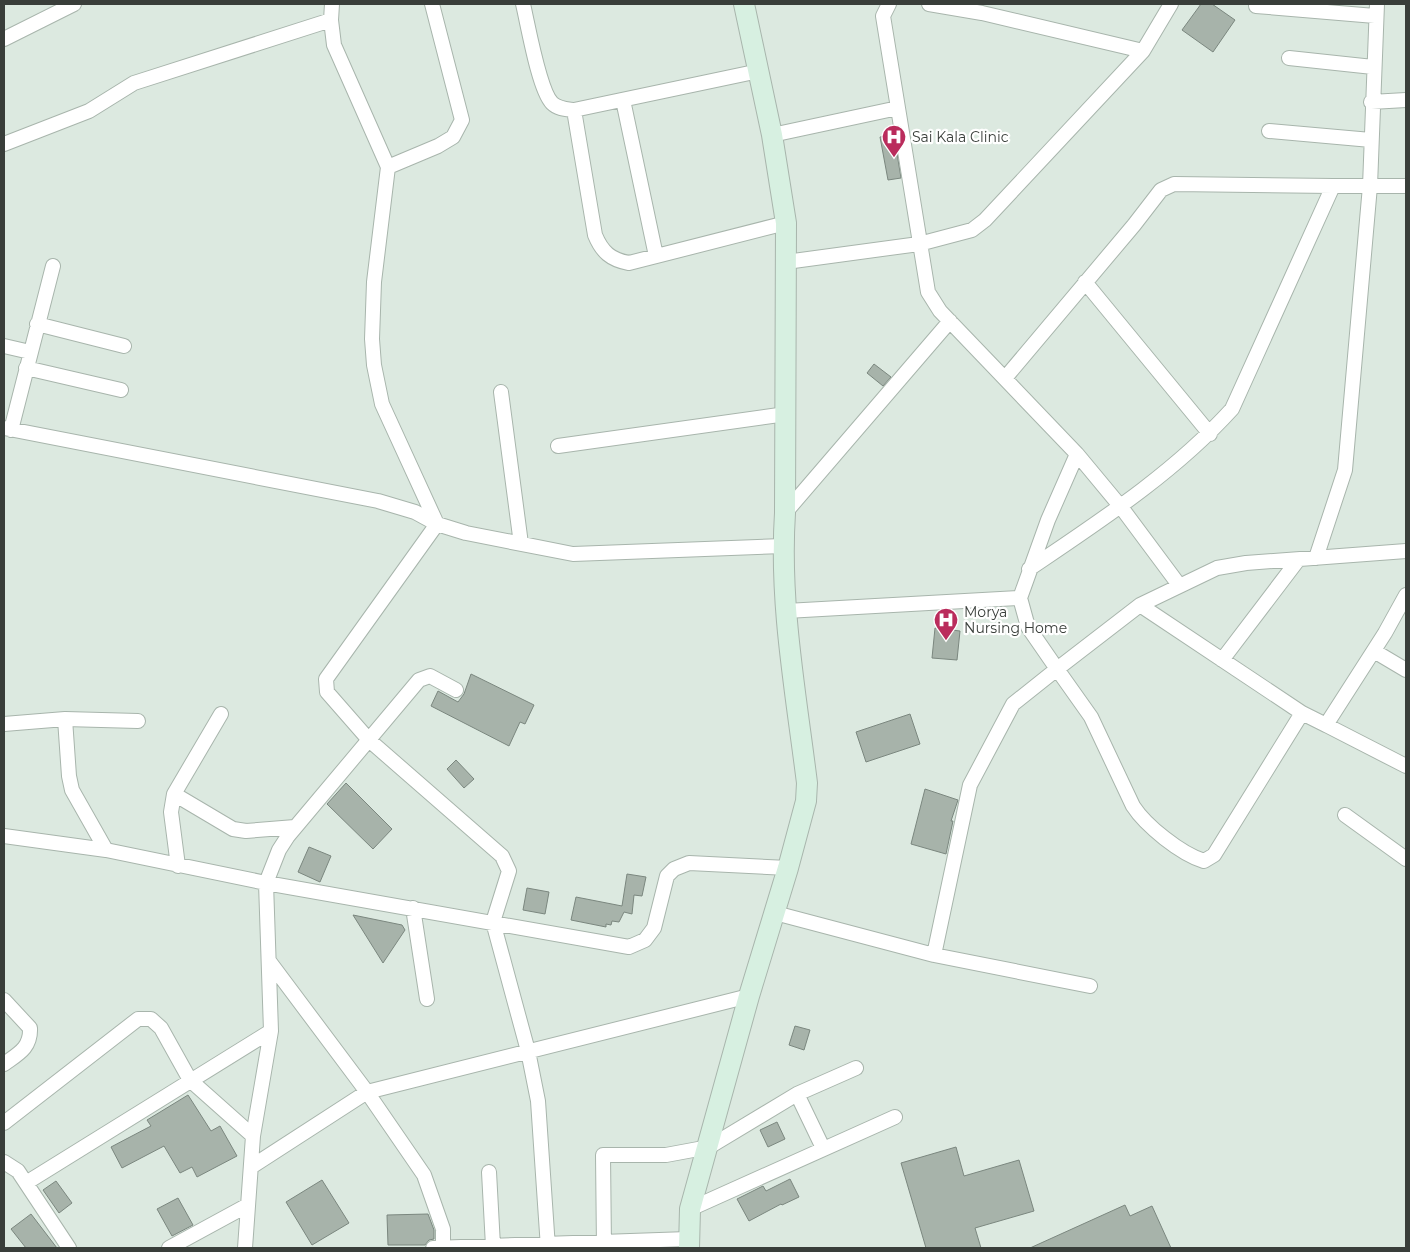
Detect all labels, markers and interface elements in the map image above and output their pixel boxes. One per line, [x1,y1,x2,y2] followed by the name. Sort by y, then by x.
[881,124,907,158] hospital icon: Sai Kala Clinic
[912,128,1009,146] place label: Sai Kala Clinic
[964,603,1067,637] place label: Morya Nursing Home
[933,607,959,641] hospital icon: Morya Nursing Home

